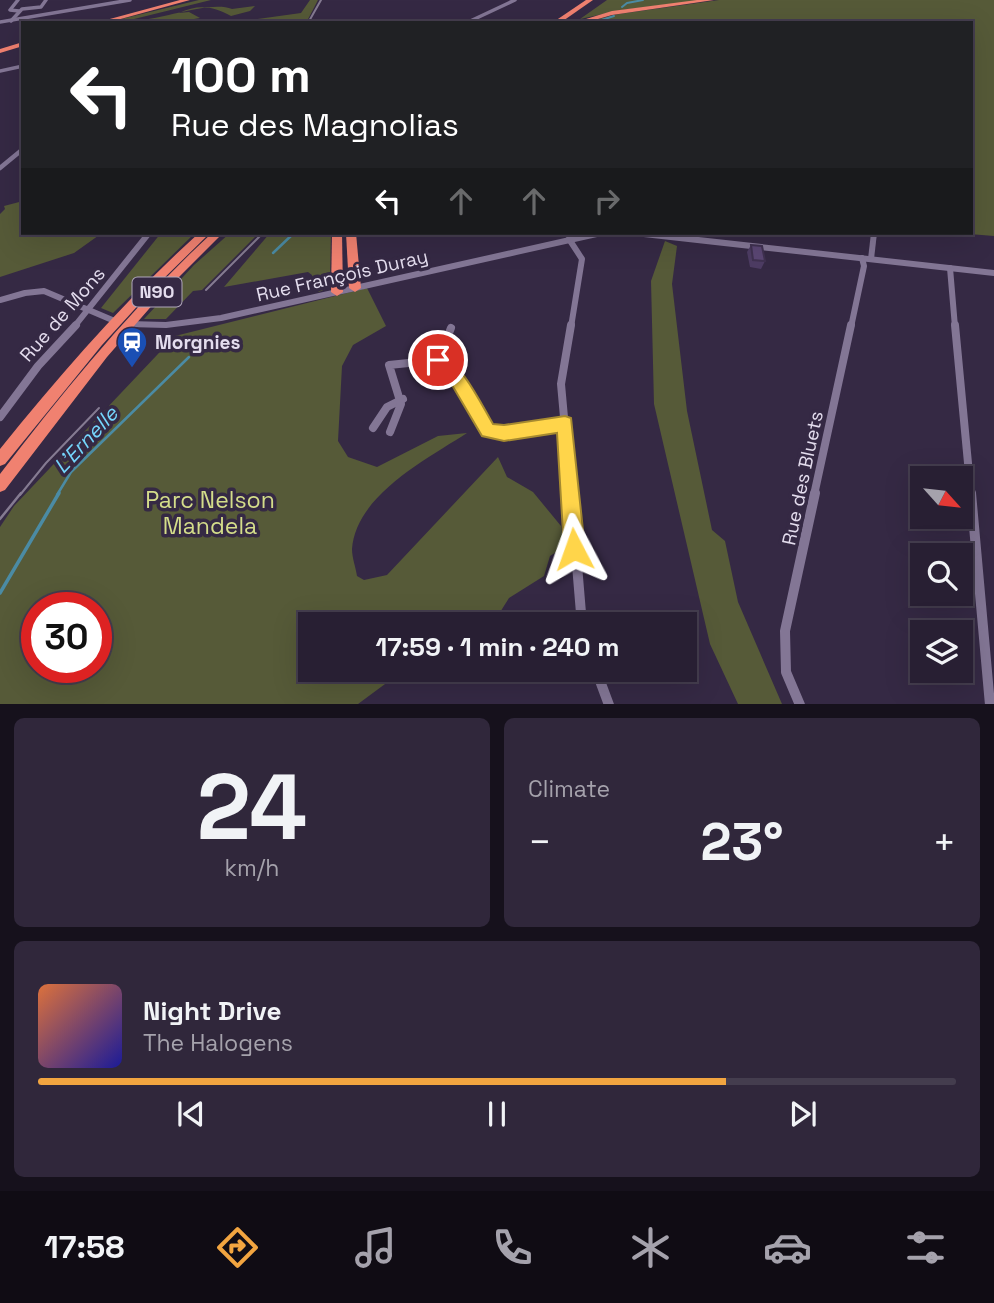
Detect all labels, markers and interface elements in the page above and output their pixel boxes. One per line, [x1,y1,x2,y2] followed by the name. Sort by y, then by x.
[171,44,311,106] text: 100 m
[56,49,147,140] icon: left
[171,105,459,145] text: Rue des Magnolias
[369,182,407,220] icon: left
[442,182,480,220] icon: ahead
[515,182,553,220] icon: ahead
[588,182,626,220] icon: right
[254,244,430,307] street label: Rue François Duray
[14,262,111,367] street label: Rue de Mons
[132,278,182,306] road number: N90
[115,325,149,369] station icon: Morgnies
[155,330,240,355] place label: Morgnies
[408,330,468,390] pin
[419,341,457,379] icon: arrive
[48,399,125,479] water label: L'Ernelle
[776,409,829,548] street label: Rue des Bluets
[910,466,973,528] north arrow
[910,466,973,683] map controls
[145,485,275,541] park label: Parc Nelson Mandela
[537,512,611,586] position arrow
[910,543,973,606] button: search
[21,592,112,683] speed limit sign: 30
[910,620,973,683] button: layers
[375,630,620,664] text: 17:59 · 1 min · 240 m
[197,749,307,866] text: 24
[528,774,610,804] text: Climate
[701,809,784,875] text: 23°
[528,818,552,866] text: −
[932,818,956,866] text: +
[225,853,279,883] text: km/h
[143,994,281,1028] text: Night Drive
[143,1028,293,1058] text: The Halogens
[172,1095,210,1133] icon: previous
[478,1095,516,1133] icon: pause
[784,1095,822,1133] icon: next
[213,1223,262,1272] icon: directions
[351,1223,400,1272] icon: music
[488,1223,537,1272] icon: phone
[626,1223,675,1272] icon: climate
[763,1223,812,1272] icon: car
[901,1223,950,1272] icon: filters
[44,1227,124,1267] text: 17:58

